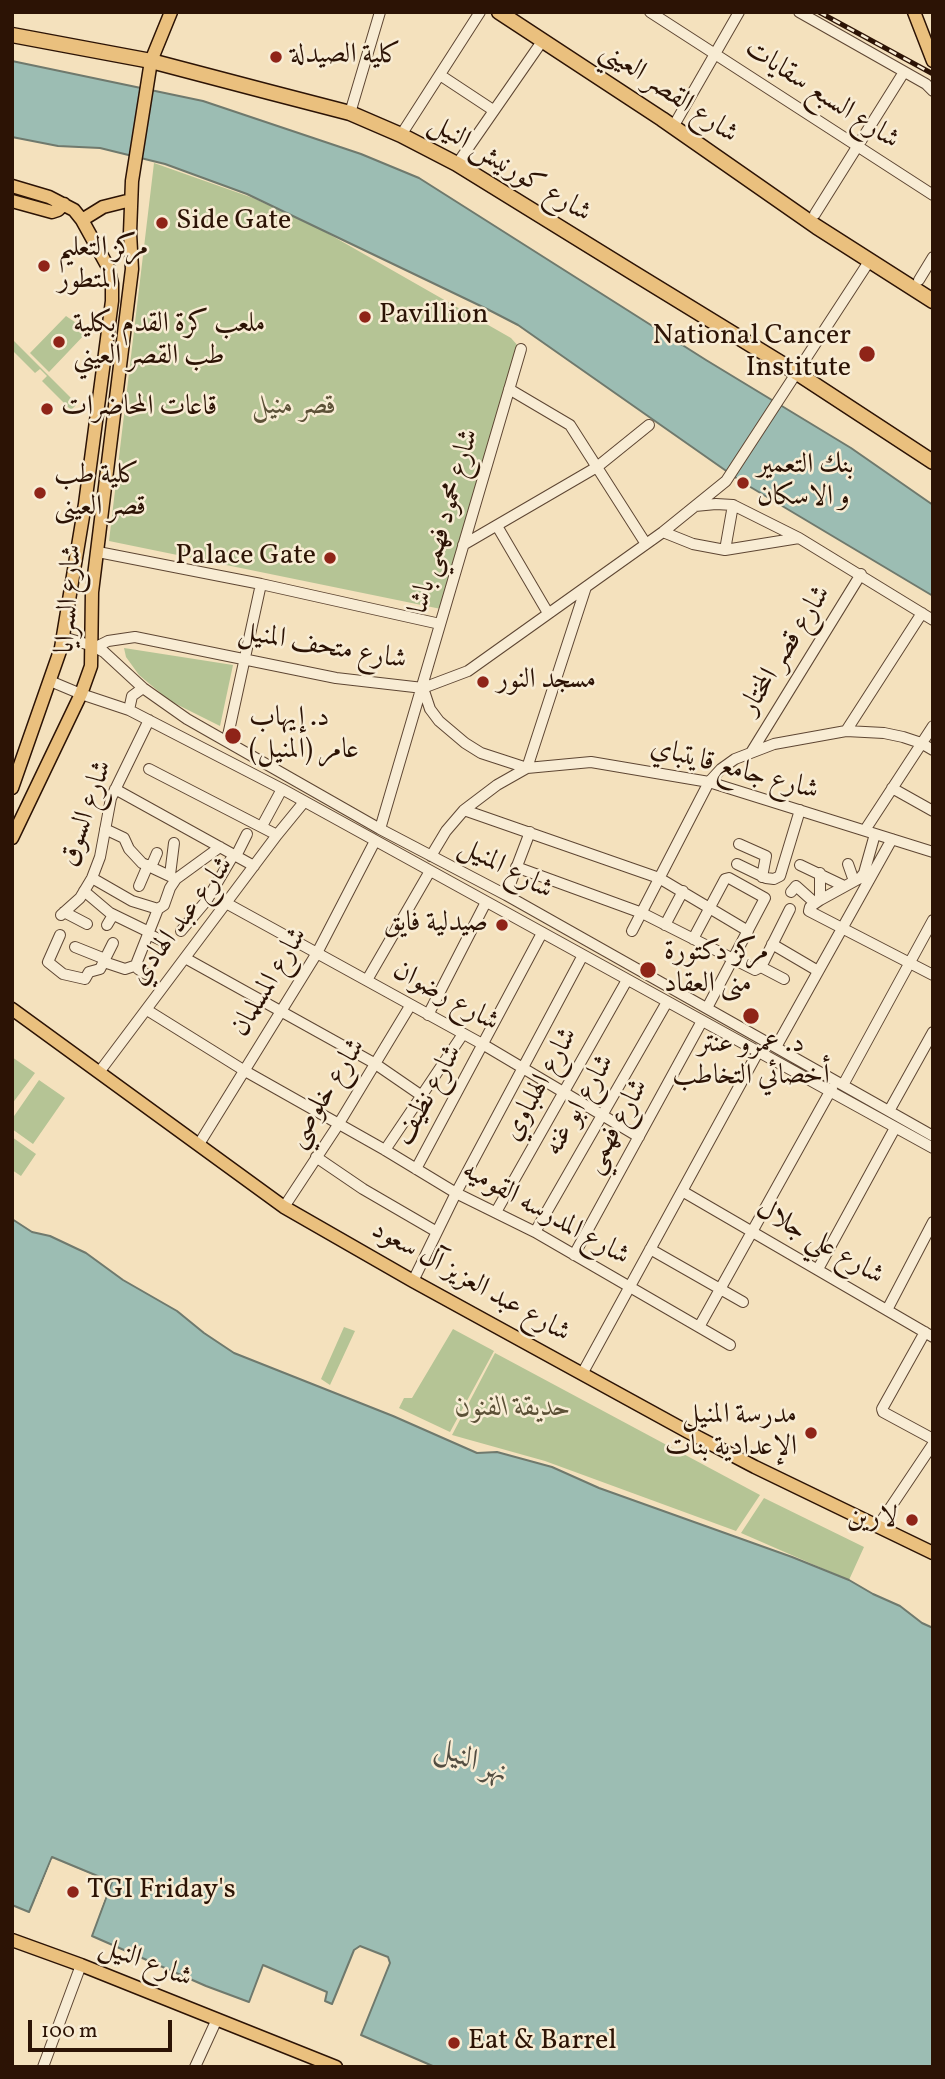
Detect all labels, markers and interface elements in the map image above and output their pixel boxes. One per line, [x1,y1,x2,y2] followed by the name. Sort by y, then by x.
[737,33,905,159] street label: شارع السبع سقايات
[592,35,744,153] street label: شارع القصر العيني
[290,40,401,74] place label: كلية الصيدلة
[268,49,284,65] marker: كلية الصيدلة
[422,108,596,232] street label: شارع كورنيش النيل
[176,206,291,240] place label: Side Gate
[154,215,170,231] marker: Side Gate
[58,233,148,299] place label: مركز التعليم المتطور
[36,258,52,274] marker: مركز التعليم المتطور
[379,300,488,334] place label: Pavillion
[73,309,265,375] place label: ملعب كرة القدم بكلية طب القصر العيني
[357,309,373,325] marker: Pavillion
[652,321,851,387] place label: National Cancer Institute
[51,334,67,350] marker: ملعب كرة القدم بكلية طب القصر العيني
[857,344,877,364] marker: National Cancer Institute
[251,391,337,425] park label: قصر منيل
[61,392,217,426] place label: قاعات المحاضرات
[39,401,55,417] marker: قاعات المحاضرات
[404,426,488,618] street label: شارع محمود فهمي باشا
[757,450,854,516] place label: بنك التعمير و الاسكان
[54,460,146,526] place label: كلية طب قصر العينى
[735,475,751,491] marker: بنك التعمير و الاسكان
[32,485,48,501] marker: كلية طب قصر العينى
[175,541,316,575] place label: Palace Gate
[50,543,92,655] street label: شارع السرايا
[322,550,338,566] marker: Palace Gate
[734,580,840,722] street label: شارع قصر المختار
[235,617,409,679] street label: شارع متحف المنيل
[497,665,596,699] place label: مسجد النور
[475,674,491,690] marker: مسجد النور
[249,703,359,769] place label: د. إيهاب عامر (المنيل)
[223,726,243,746] marker: د. إيهاب عامر (المنيل)
[646,732,822,810] street label: شارع جامع قايتباي
[54,757,122,871] street label: شارع السوق
[452,831,558,909] street label: شارع المنيل
[124,851,242,993] street label: شارع عبد الهادي
[384,908,488,942] place label: صيدلية فايق
[494,917,510,933] marker: صيدلية فايق
[225,922,317,1044] street label: شارع المسلمان
[664,937,769,1003] place label: مركز دكتورة منى العقاد
[386,955,504,1041] street label: شارع رضوان
[638,960,658,980] marker: مركز دكتورة منى العقاد
[741,1006,761,1026] marker: د. عمرو عنتر أخصائي التخاطب
[497,1022,587,1148] street label: شارع الهلباوي
[672,1029,830,1095] place label: د. عمرو عنتر أخصائي التخاطب
[281,1033,375,1155] street label: شارع خلوصي
[389,1040,471,1152] street label: شارع نظيف
[539,1049,623,1163] street label: شارع ابو غنه
[578,1074,658,1180] street label: شارع فهمي
[455,1155,635,1275] street label: شارع المدرسه القوميه
[749,1194,889,1294] street label: شارع علي جلال
[365,1214,575,1352] street label: شارع عبد العزيز آل سعود
[455,1393,571,1427] park label: حديقة الفنون
[665,1400,797,1466] place label: مدرسة المنيل الإعدادية بنات
[803,1425,819,1441] marker: مدرسة المنيل الإعدادية بنات
[847,1503,898,1537] place label: لارين
[904,1512,920,1528] marker: لارين
[428,1732,514,1794] water label: نهر النيل
[87,1875,236,1909] place label: TGI Friday's
[65,1884,81,1900] marker: TGI Friday's
[94,1931,196,1997] street label: شارع النيل
[32,2006,175,2050] scale bar
[41,2017,98,2046] text: 100 m
[468,2026,617,2060] place label: Eat & Barrel
[446,2035,462,2051] marker: Eat & Barrel

